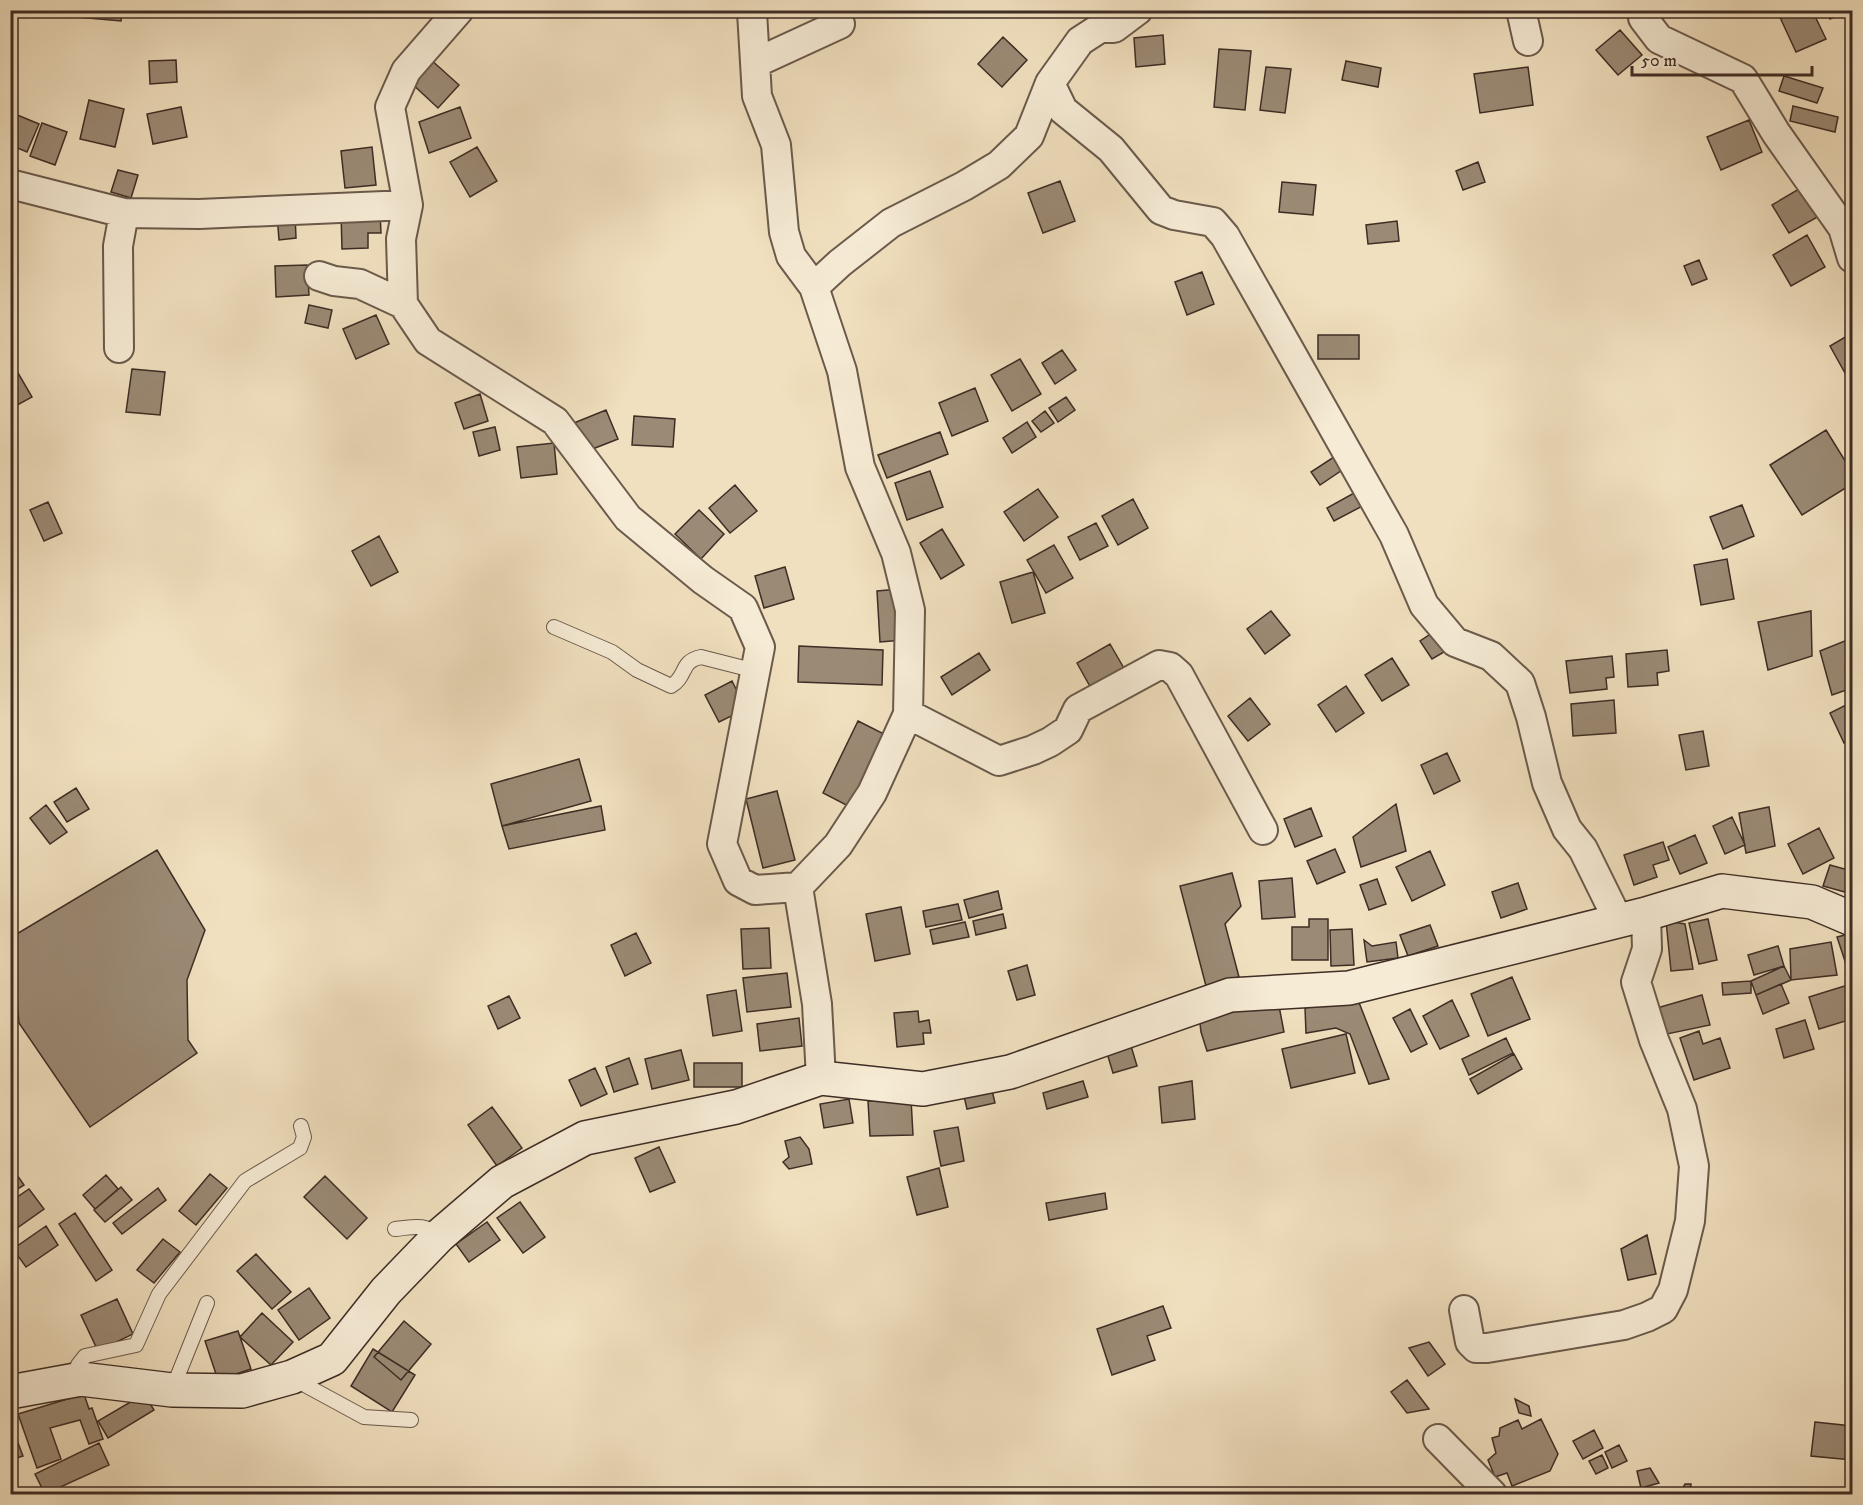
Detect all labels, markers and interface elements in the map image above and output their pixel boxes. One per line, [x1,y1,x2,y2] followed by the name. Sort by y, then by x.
[1632,39,1812,77] scale bar
[1641,50,1677,72] text: 50 m

